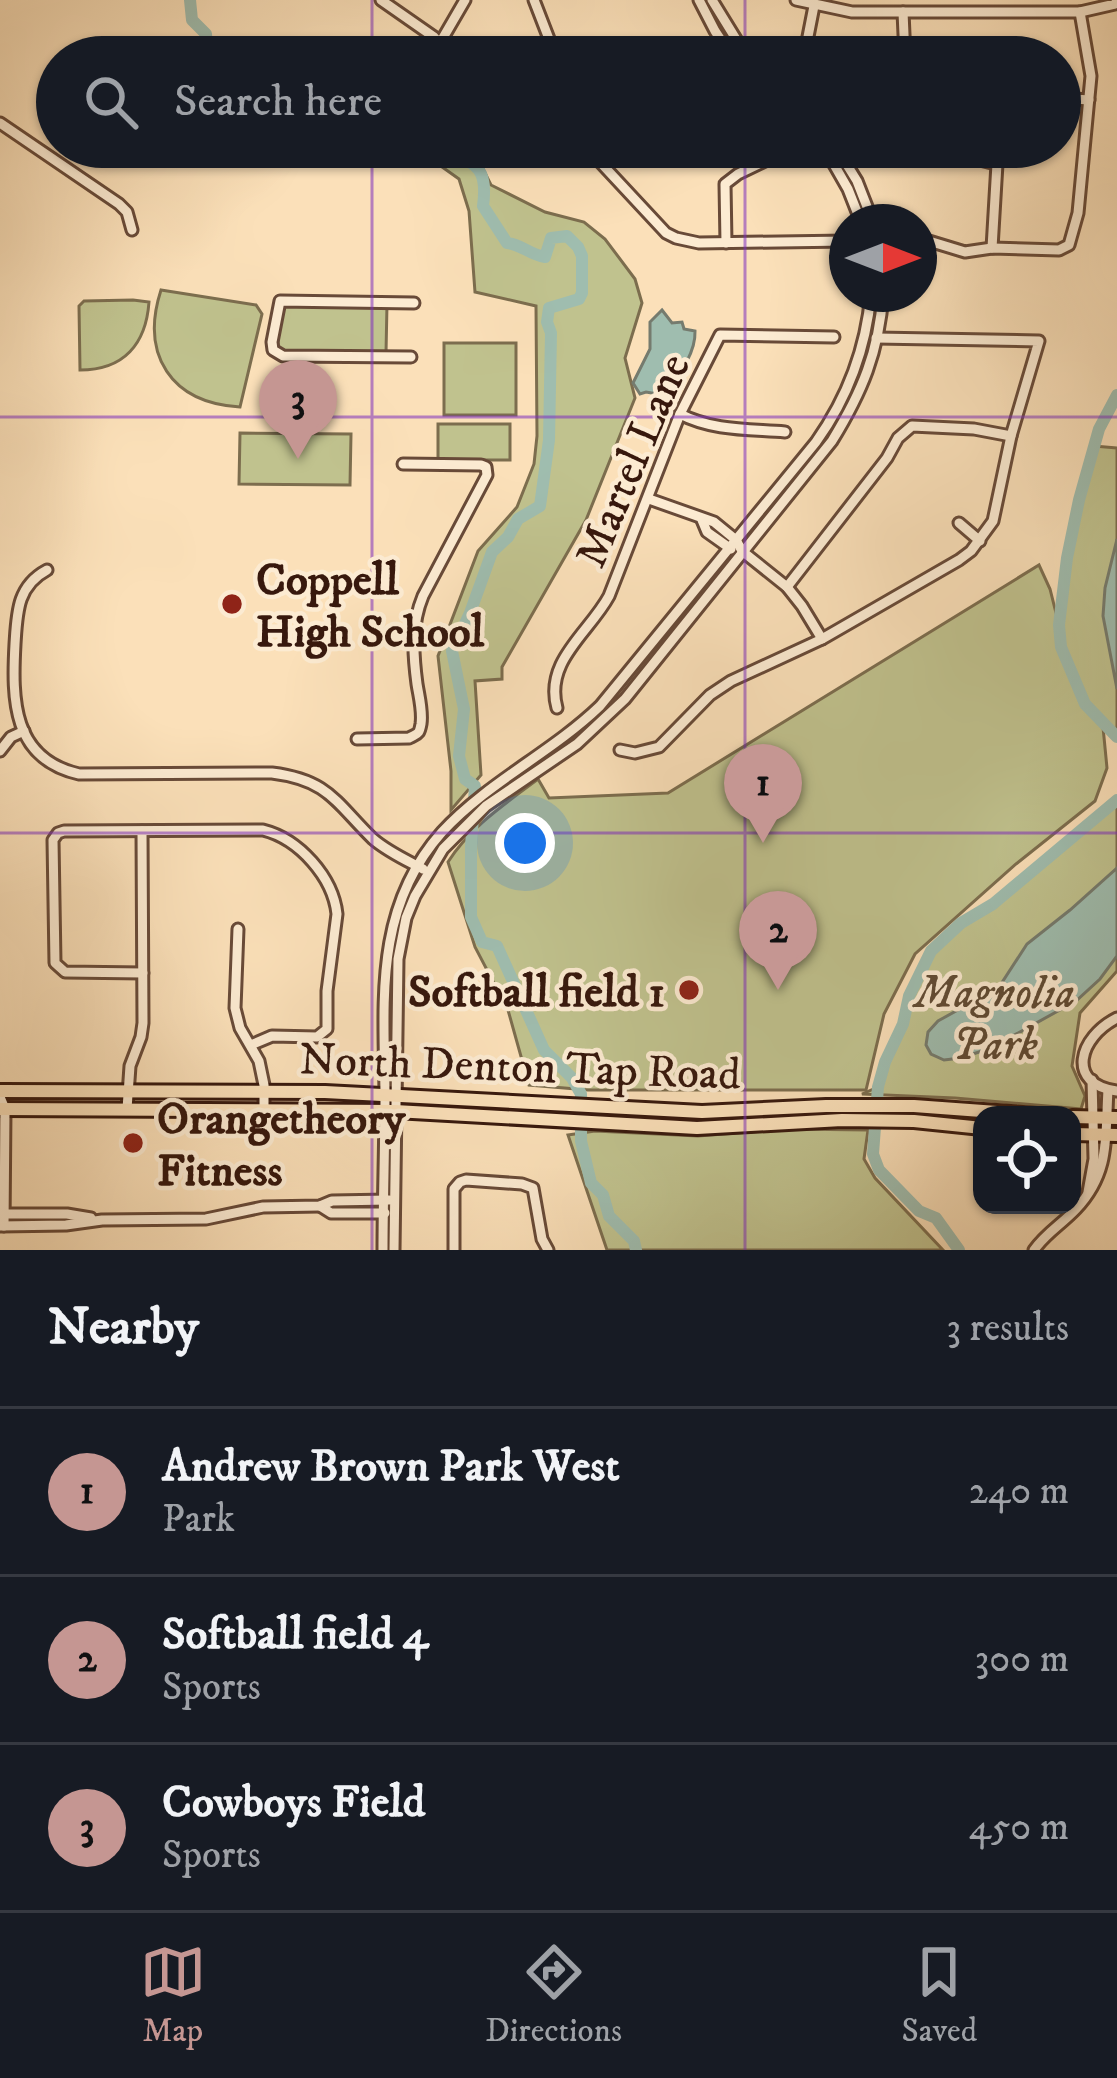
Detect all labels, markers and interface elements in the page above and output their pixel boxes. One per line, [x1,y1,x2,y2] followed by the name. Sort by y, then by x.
[36,36,1081,168] search box
[78,69,144,135] icon: search
[174,74,382,130] text: Search here
[829,204,937,312] north arrow
[564,346,704,576] street label: Martel Lane
[259,360,337,459] pin: 3
[256,553,485,661] place label: Coppell High School
[219,591,245,617] marker: Coppell High School
[724,744,802,843] pin: 1
[495,813,555,873] your location
[739,891,817,990] pin: 2
[408,965,665,1021] place label: Softball field 1
[912,966,1075,1074] park label: Magnolia Park
[676,977,702,1003] marker: Softball field 1
[298,1032,742,1104] street label: North Denton Tap Road
[157,1092,407,1200] place label: Orangetheory Fitness
[973,1106,1081,1214] map controls
[973,1106,1081,1214] button: locate
[120,1130,146,1156] marker: Orangetheory Fitness
[48,1296,199,1360] text: Nearby
[946,1304,1069,1353] text: 3 results
[162,1439,620,1495] text: Andrew Brown Park West
[80,1467,94,1516] text: 1
[969,1467,1069,1516] text: 240 m
[162,1495,235,1544] text: Park
[162,1607,428,1663] text: Softball field 4
[77,1635,97,1684] text: 2
[975,1635,1069,1684] text: 300 m
[162,1663,261,1712] text: Sports
[162,1775,425,1831] text: Cowboys Field
[80,1803,94,1852] text: 3
[969,1803,1069,1852] text: 450 m
[162,1831,261,1880] text: Sports
[140,1939,206,2052] tab: Map
[485,1939,622,2052] tab: Directions
[901,1939,977,2052] tab: Saved

